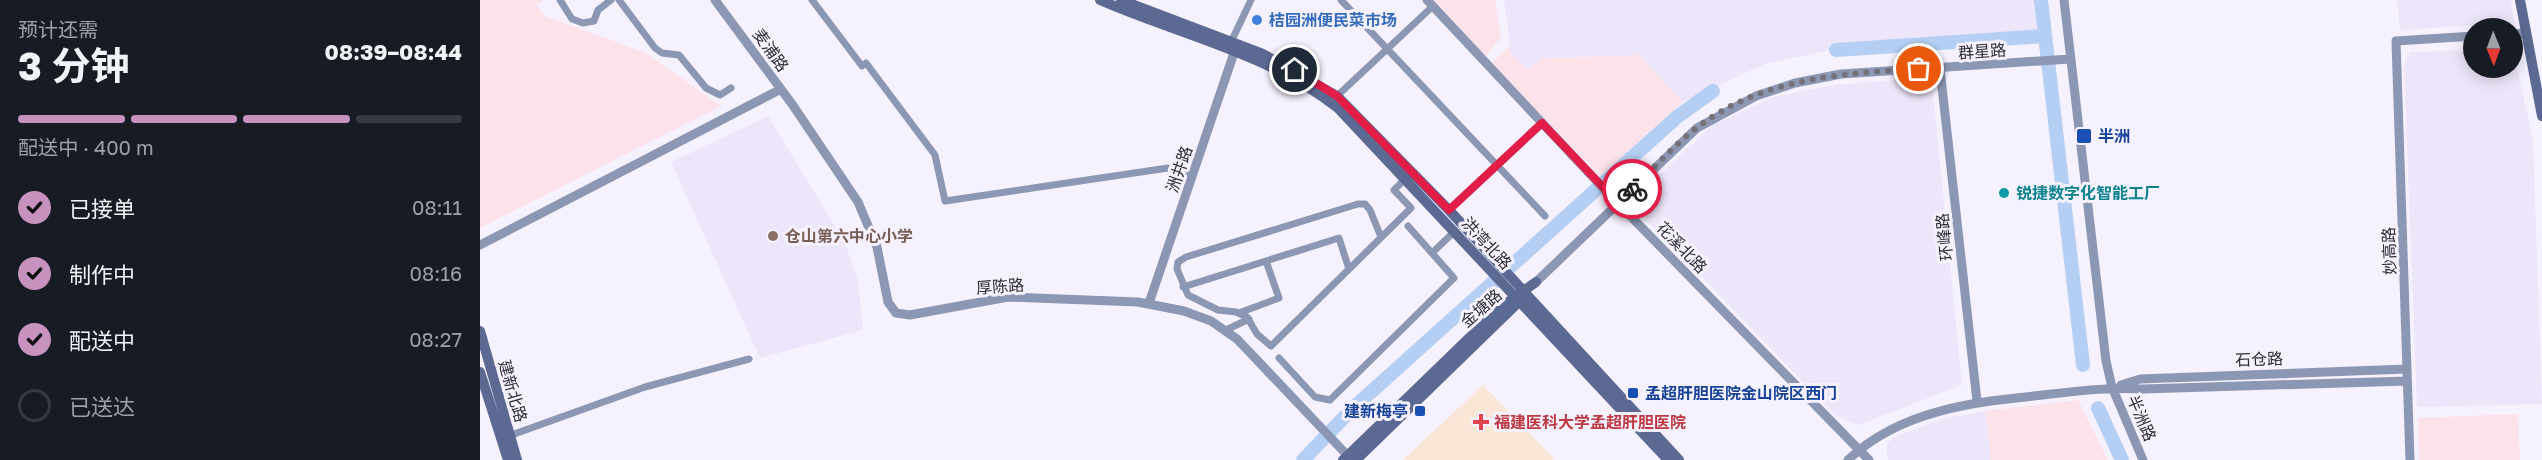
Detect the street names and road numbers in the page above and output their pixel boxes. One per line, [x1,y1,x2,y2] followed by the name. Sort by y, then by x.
[749,25,793,75] street label: 麦浦路
[1957,39,2007,63] street label: 群星路
[1162,143,1196,195] street label: 洲井路
[1932,212,1956,262] street label: 环峰路
[1458,213,1516,273] street label: 洪湾北路
[1653,217,1711,277] street label: 花溪北路
[2378,227,2400,275] street label: 妙高路
[975,274,1025,298] street label: 厚陈路
[1456,285,1506,331] street label: 金塘路
[2235,348,2283,370] street label: 石仓路
[495,357,531,425] street label: 建新北路
[2123,392,2161,444] street label: 半洲路

